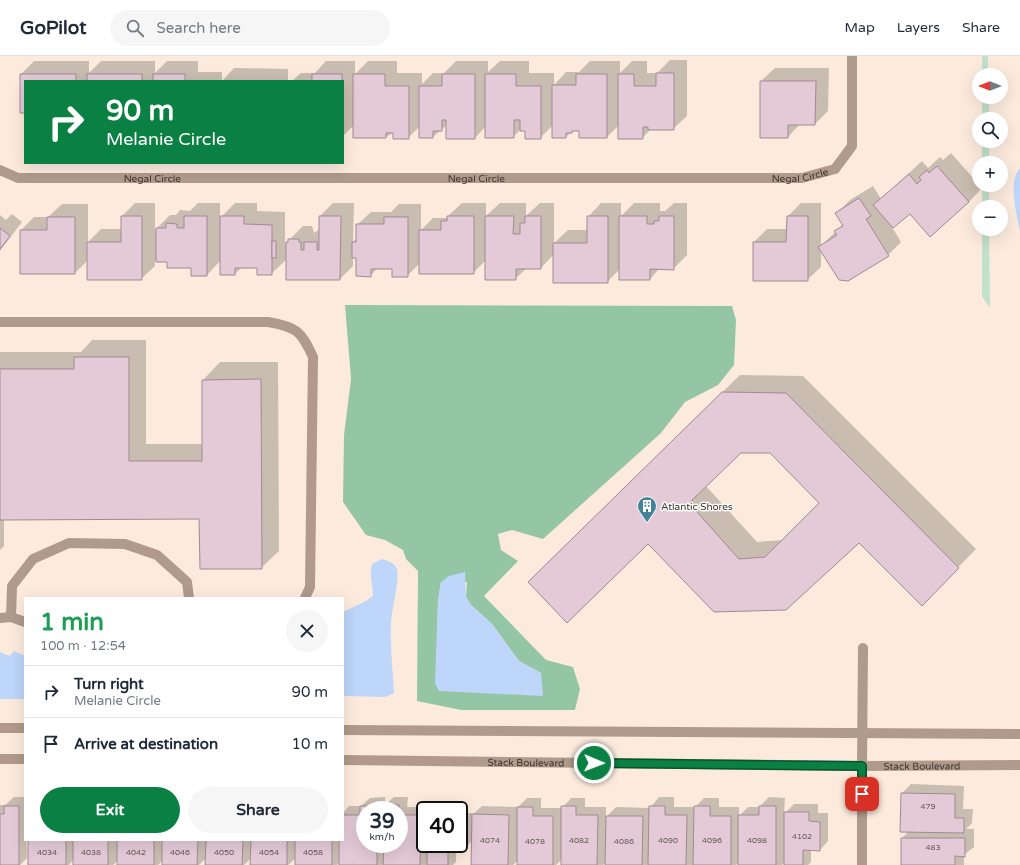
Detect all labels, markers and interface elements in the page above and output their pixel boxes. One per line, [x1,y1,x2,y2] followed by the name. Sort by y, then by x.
[110,10,390,46] search box
[20,17,86,39] text: GoPilot
[124,17,146,39] icon: search
[156,19,241,37] text: Search here
[845,19,875,36] text: Map
[897,19,940,36] text: Layers
[962,19,1000,36] text: Share
[972,68,1008,104] north arrow
[972,68,1008,236] map controls
[106,94,174,128] text: 90 m
[40,96,92,148] icon: right
[972,112,1008,148] button: search
[106,128,226,150] text: Melanie Circle
[972,156,1008,192] button: +
[772,166,830,185] street label: Negal Circle
[124,173,181,185] street label: Negal Circle
[448,173,505,185] street label: Negal Circle
[972,200,1008,236] button: −
[636,495,658,523] building icon: Atlantic Shores
[661,501,733,513] place label: Atlantic Shores
[40,608,104,637] text: 1 min
[286,610,328,652] button: close
[40,638,126,654] text: 100 m · 12:54
[74,675,144,693] text: Turn right
[40,681,62,703] icon: right
[291,683,328,701] text: 90 m
[74,693,161,709] text: Melanie Circle
[40,733,62,755] icon: arrive
[74,735,218,753] text: Arrive at destination
[291,735,328,753] text: 10 m
[573,742,615,784] position arrow
[487,757,564,770] street label: Stack Boulevard
[883,760,960,773] street label: Stack Boulevard
[845,777,879,811] pin
[851,783,873,805] icon: arrive
[40,787,180,833] button: Exit
[188,787,328,833] button: Share
[416,801,468,853] speed limit sign: 40
[920,802,936,811] house number: 479
[369,810,395,834] text: 39
[369,831,395,843] text: km/h
[792,832,812,841] house number: 4102
[480,836,500,845] house number: 4074
[569,836,589,845] house number: 4082
[658,836,678,845] house number: 4090
[702,836,722,845] house number: 4096
[747,836,767,845] house number: 4098
[525,837,545,846] house number: 4078
[614,837,634,846] house number: 4086
[925,843,941,852] house number: 483
[37,848,57,857] house number: 4034
[81,848,101,857] house number: 4038
[126,848,146,857] house number: 4042
[170,848,190,857] house number: 4046
[214,848,234,857] house number: 4050
[259,848,279,857] house number: 4054
[303,848,323,857] house number: 4058

